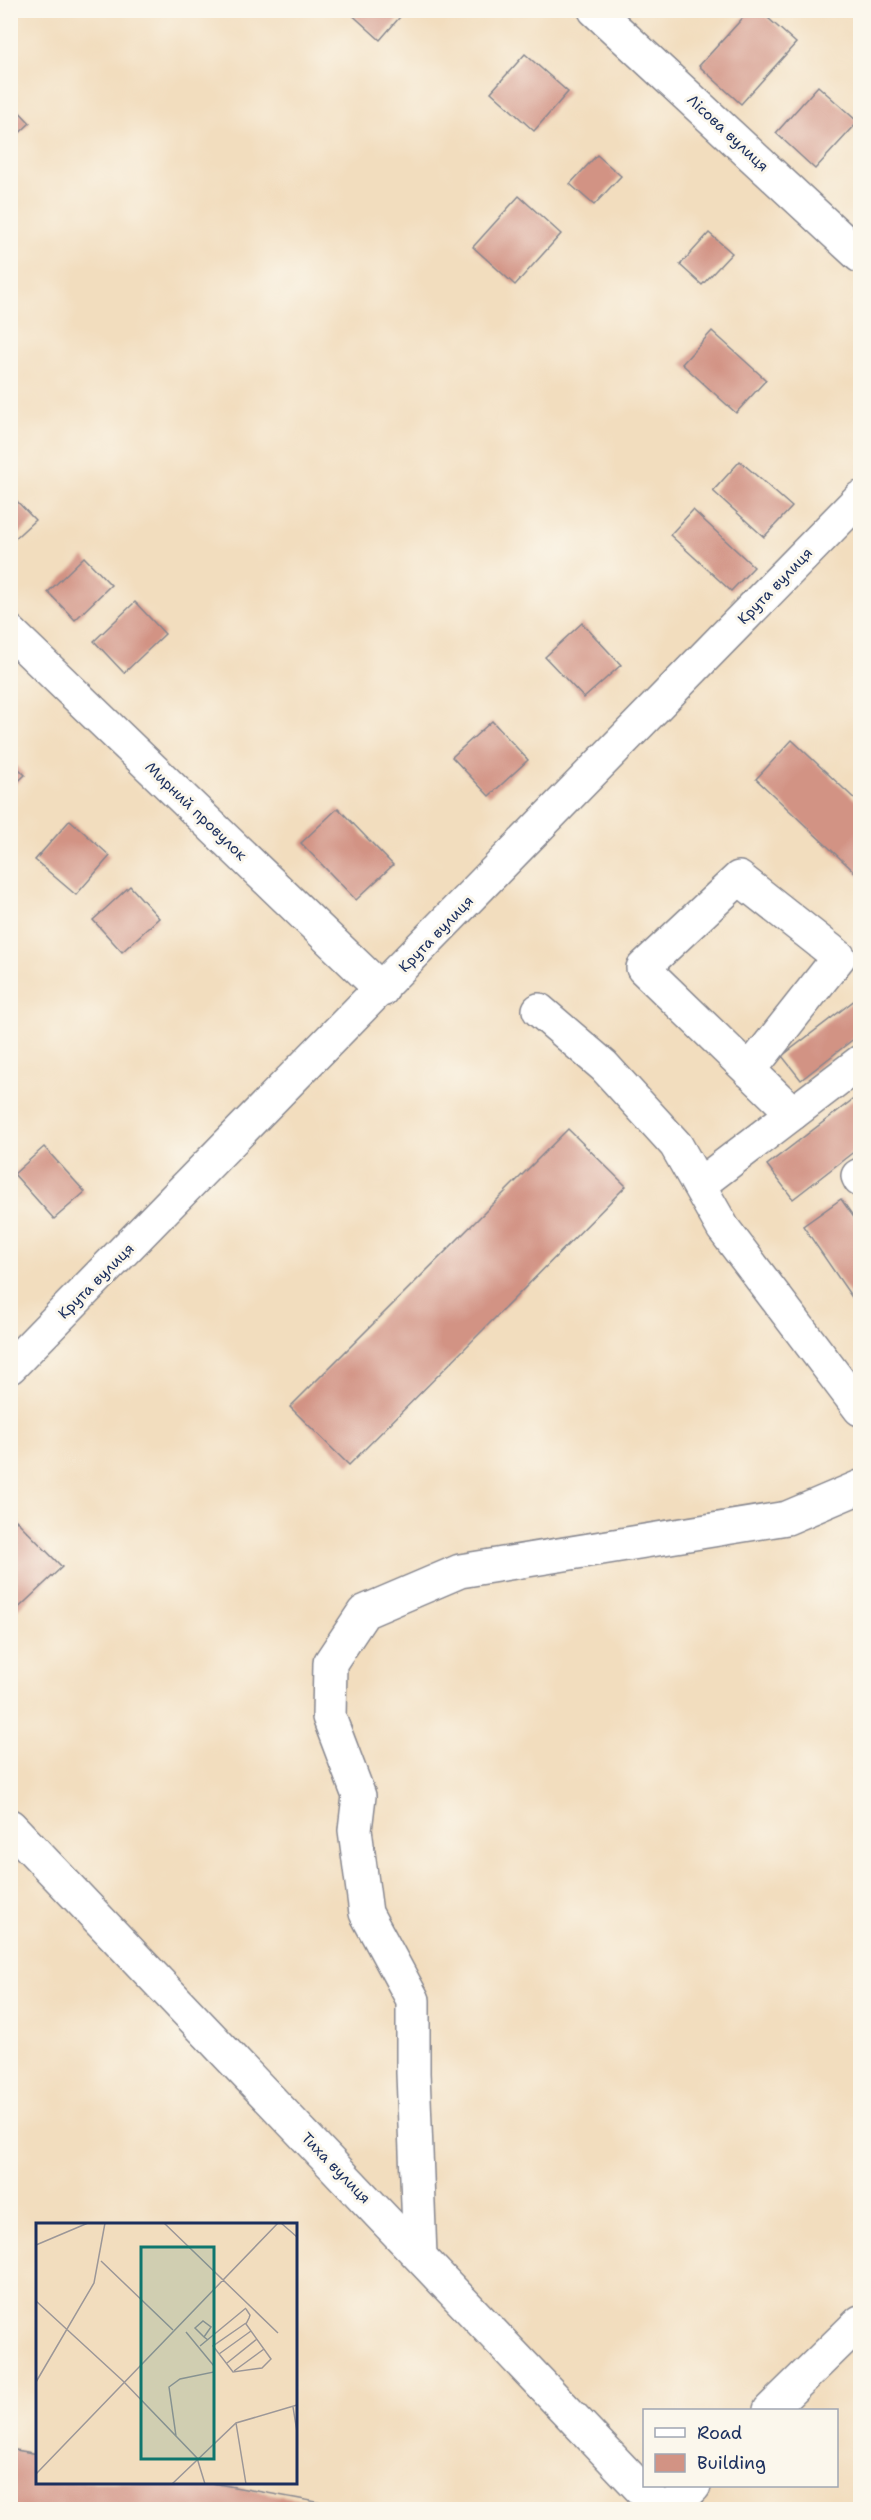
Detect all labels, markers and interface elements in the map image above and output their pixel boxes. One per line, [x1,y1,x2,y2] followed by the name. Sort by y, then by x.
[683,90,773,176] street label: Лісова вулиця
[733,543,817,629] street label: Крута вулиця
[141,757,251,865] street label: Мирний провулок
[394,891,478,977] street label: Крута вулиця
[54,1239,138,1323] street label: Крута вулиця
[297,2128,375,2208] street label: Тиха вулиця
[36,2223,297,2484] inset map
[643,2409,838,2487] legend
[697,2421,742,2445] text: Road
[697,2451,766,2475] text: Building

